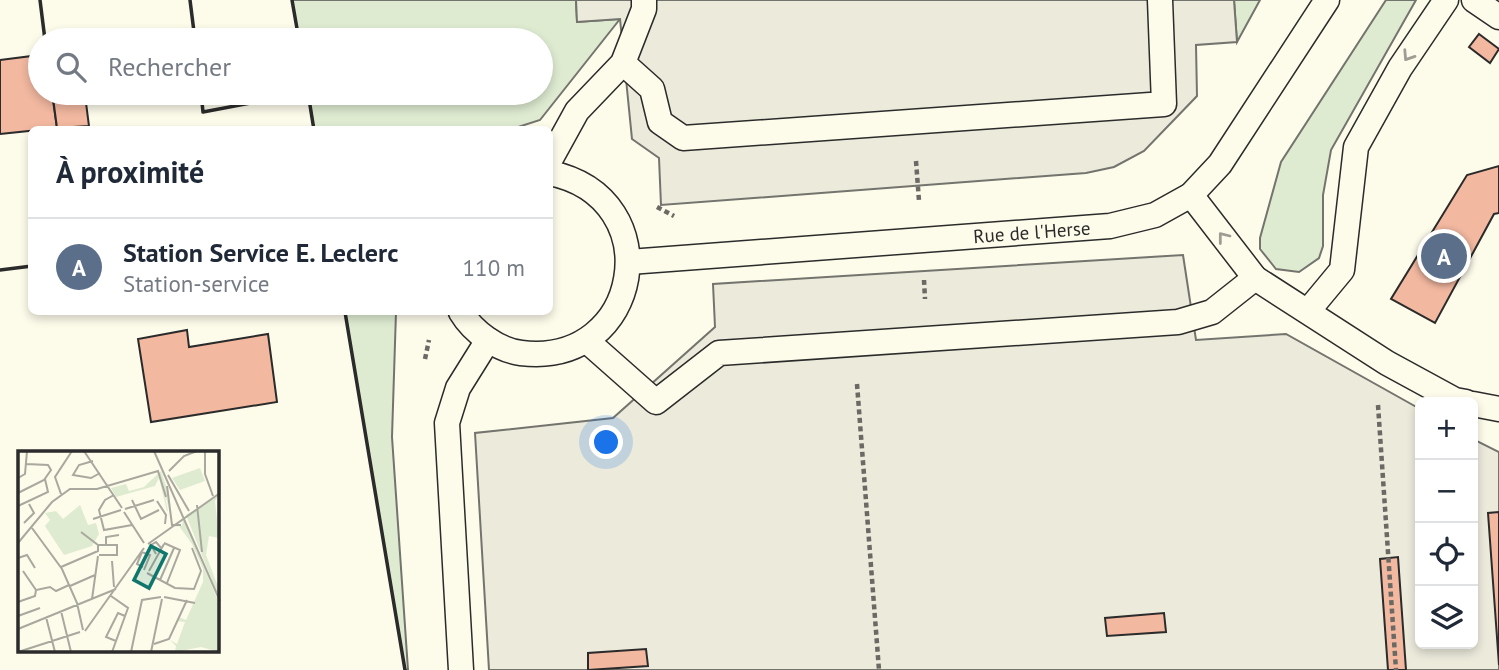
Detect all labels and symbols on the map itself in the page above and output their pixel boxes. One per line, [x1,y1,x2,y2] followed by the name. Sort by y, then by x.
[1403,49,1416,62] one-way arrow
[972,216,1091,248] street label: Rue de l'Herse
[1421,230,1467,282] pin: A
[1219,232,1231,245] one-way arrow
[589,425,623,459] your location
[18,451,219,652] inset map

